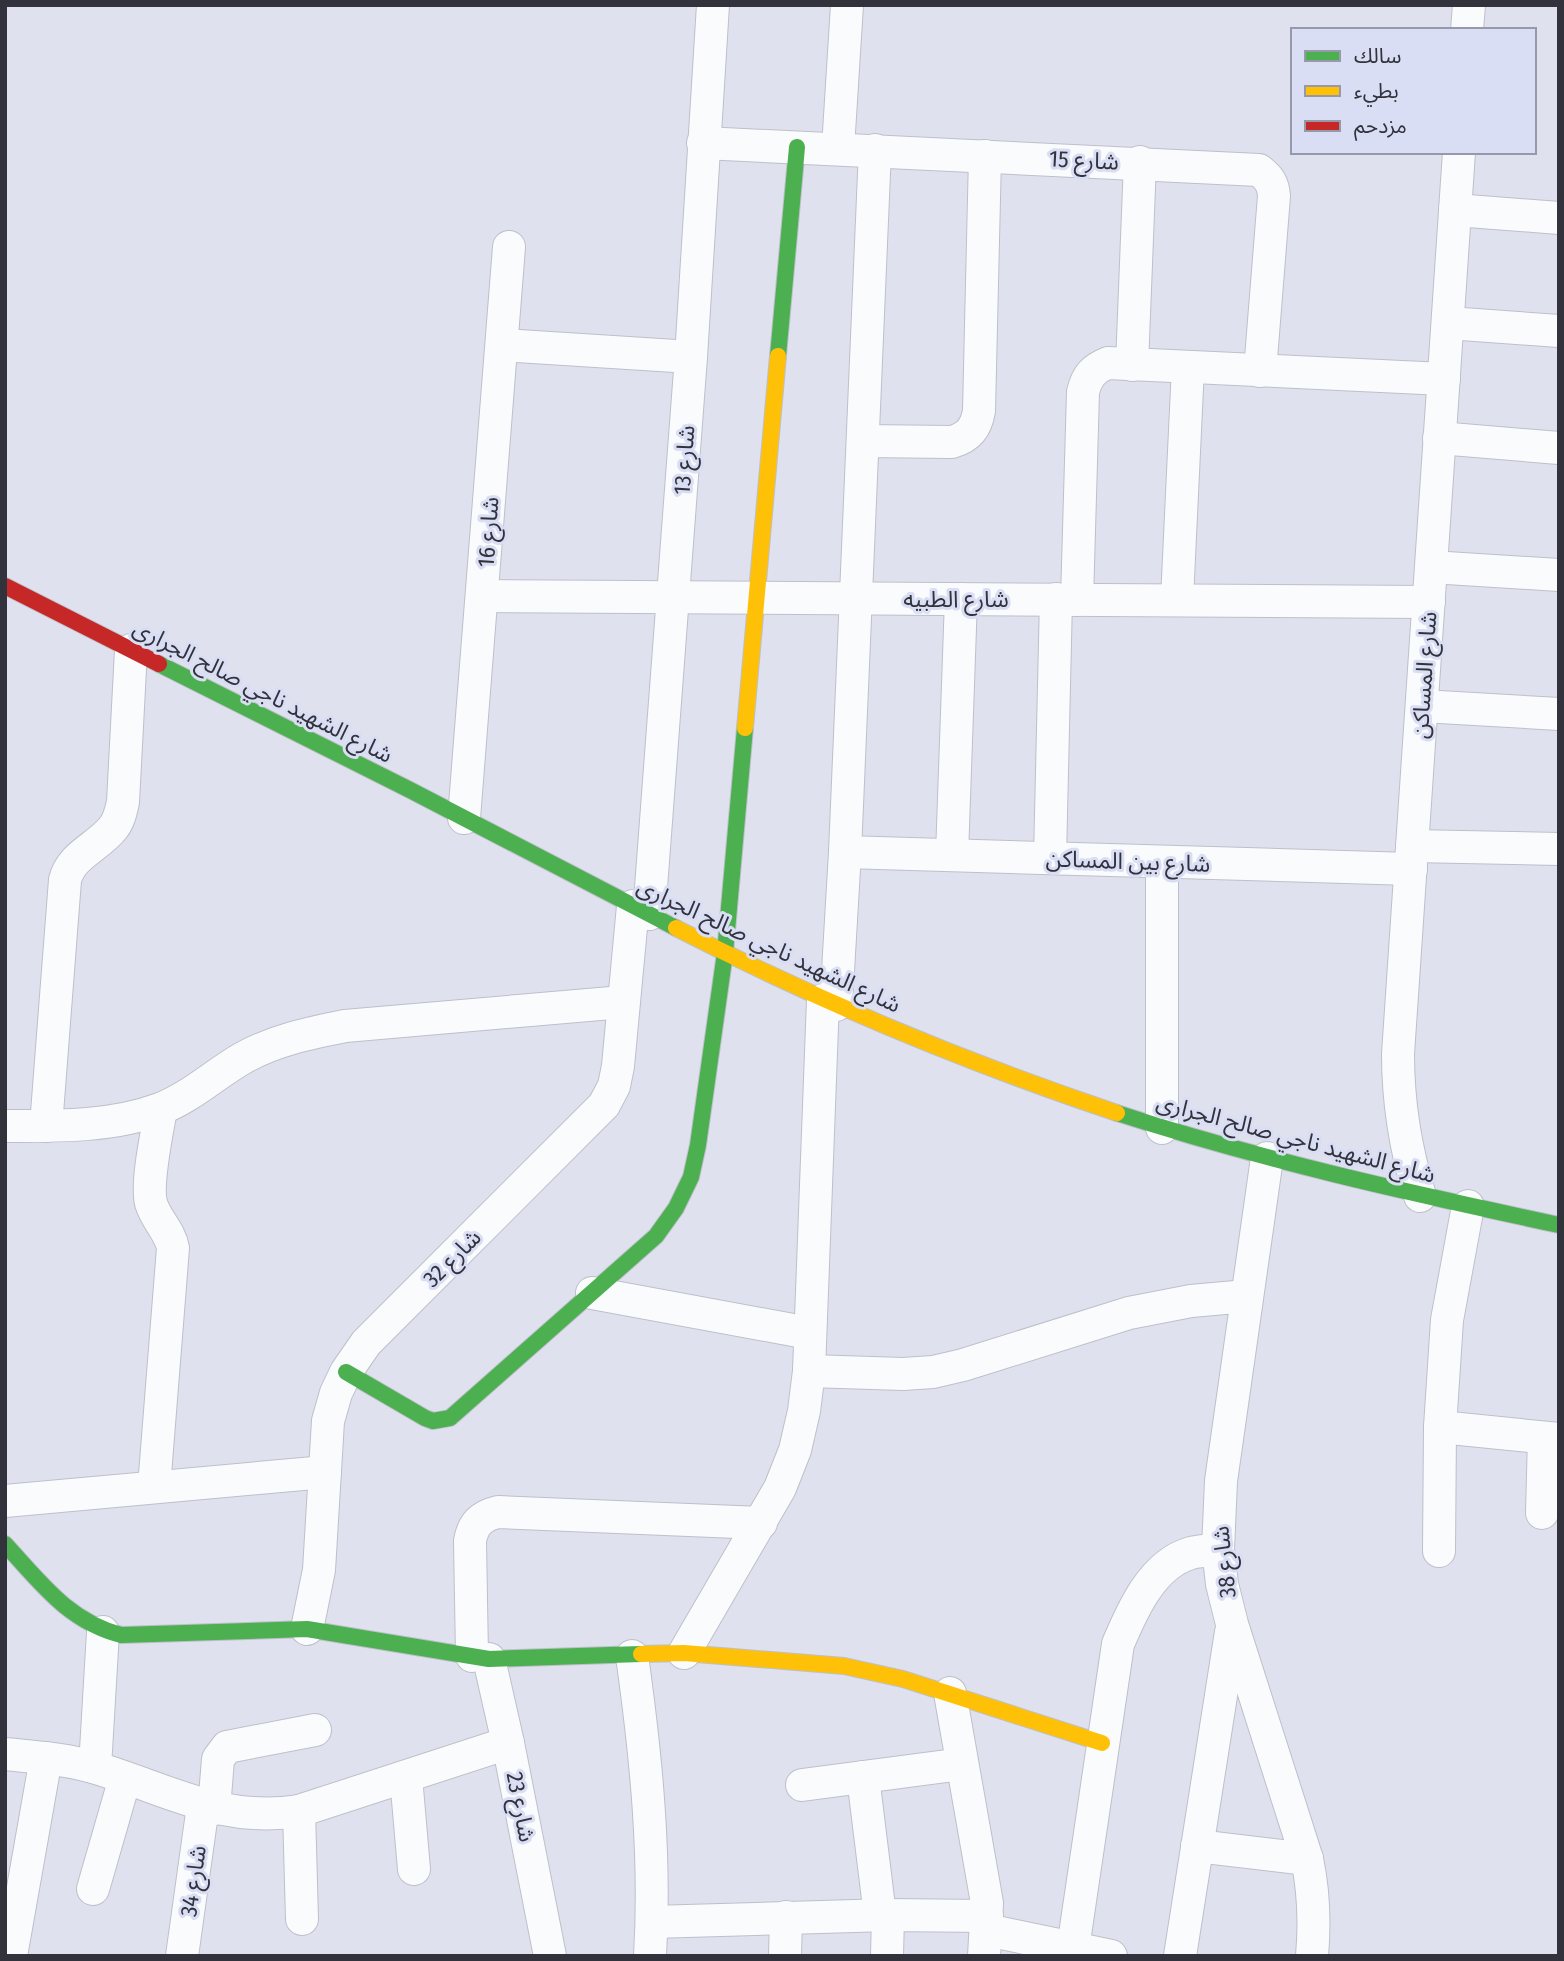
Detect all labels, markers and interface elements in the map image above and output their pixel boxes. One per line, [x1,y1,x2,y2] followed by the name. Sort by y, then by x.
[1291,28,1536,154] legend
[1354,43,1401,69] text: سالك
[1354,78,1399,107] text: بطيء
[1354,113,1407,141] text: مزدحم
[1048,144,1120,179] street label: شارع 15
[668,424,703,496] street label: شارع 13
[472,496,507,568] street label: شارع 16
[903,585,1009,616] street label: شارع الطبيه
[1406,610,1445,740] street label: شارع المساكن
[127,613,398,772] street label: شارع الشهيد ناجي صالح الجرارى
[1045,844,1211,881] street label: شارع بين المساكن
[631,872,905,1022] street label: شارع الشهيد ناجي صالح الجرارى
[1153,1087,1439,1192] street label: شارع الشهيد ناجي صالح الجرارى
[417,1223,489,1295] street label: شارع 32
[1206,1524,1245,1599] street label: شارع 38
[498,1770,541,1845] street label: شارع 23
[174,1844,215,1919] street label: شارع 34

